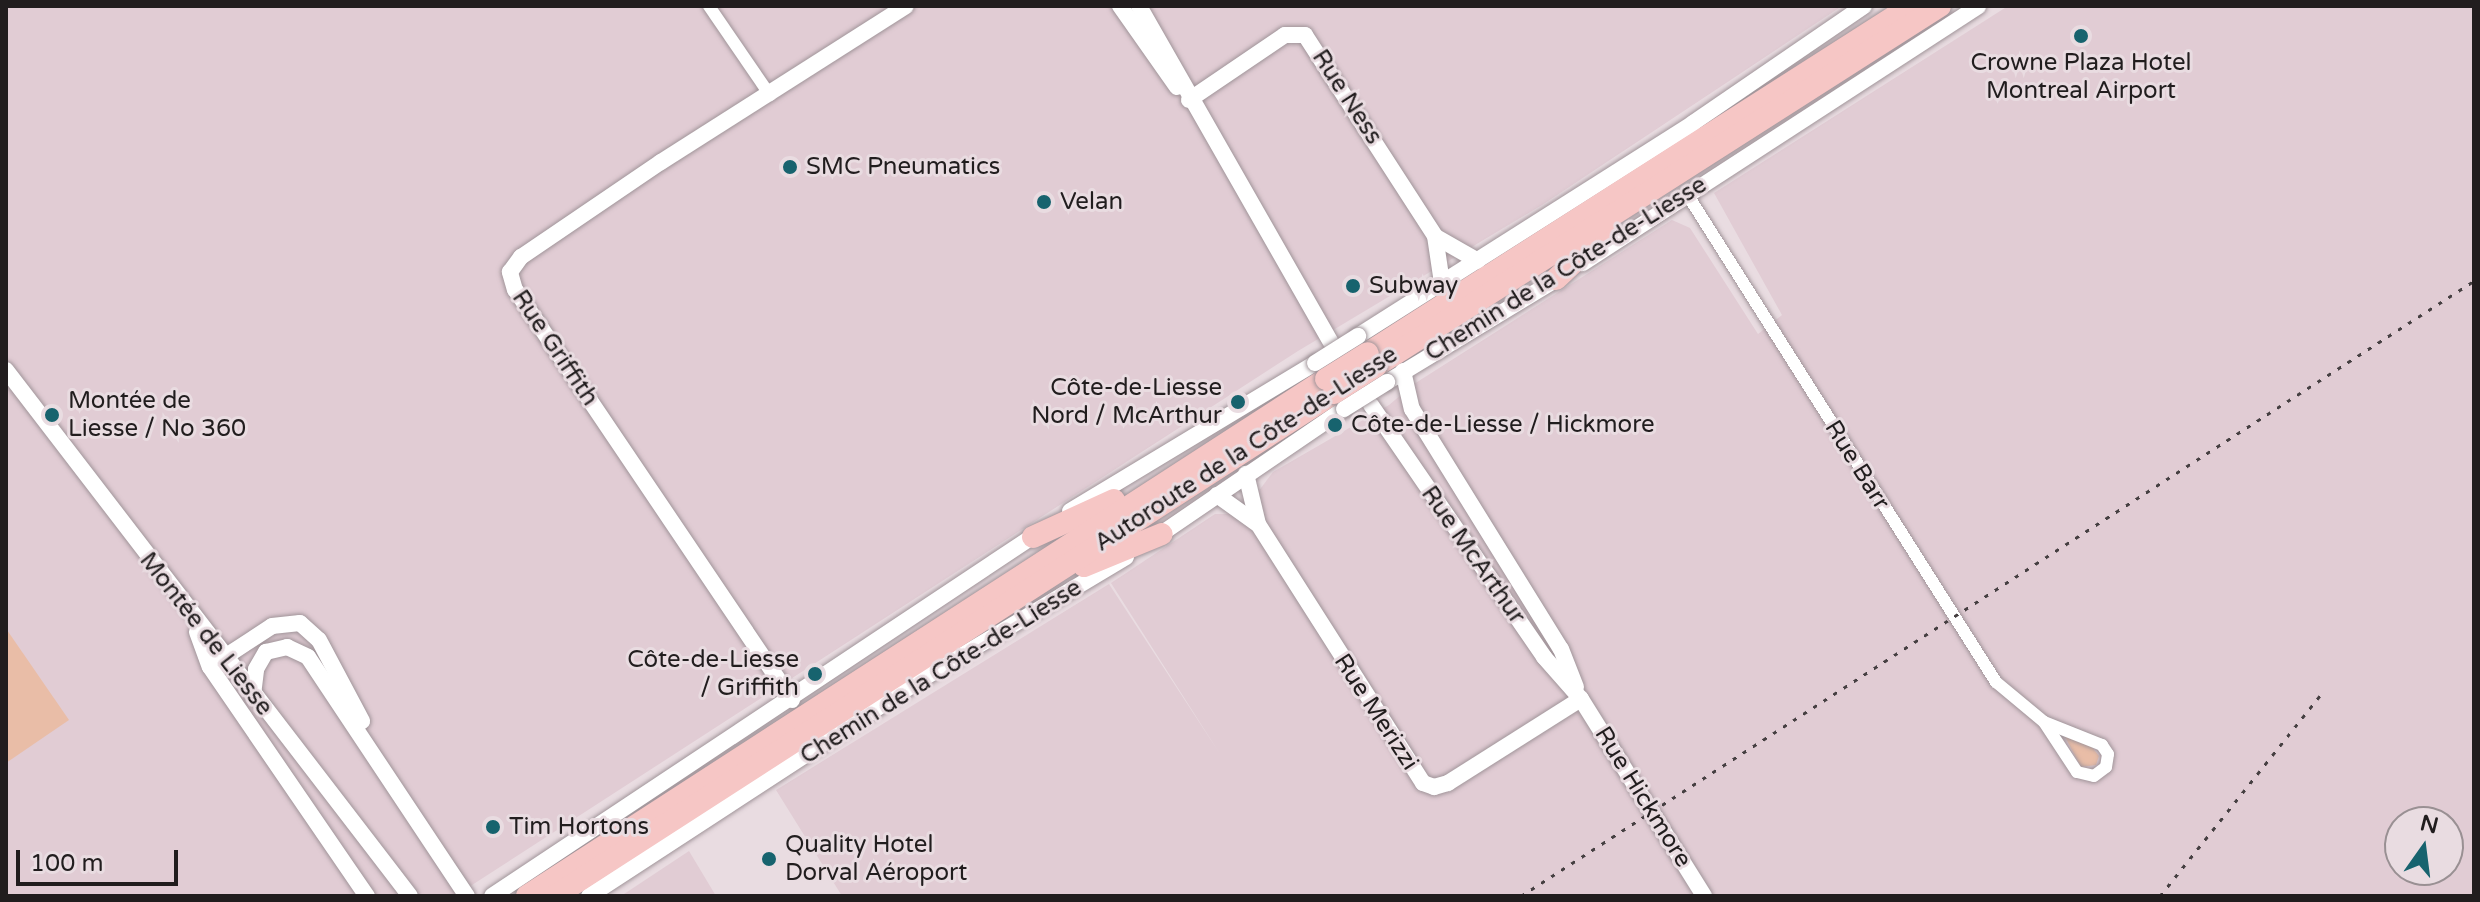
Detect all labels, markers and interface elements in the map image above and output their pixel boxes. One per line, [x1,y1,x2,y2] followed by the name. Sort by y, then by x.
[2072,27,2090,45] marker: Crowne Plaza Hotel Montreal Airport
[1306,44,1388,150] street label: Rue Ness
[1970,49,2192,105] place label: Crowne Plaza Hotel Montreal Airport
[806,153,1000,181] place label: SMC Pneumatics
[781,158,799,176] marker: SMC Pneumatics
[1420,170,1712,368] street label: Chemin de la Côte-de-Liesse
[1060,188,1123,216] place label: Velan
[1035,193,1053,211] marker: Velan
[1369,272,1458,300] place label: Subway
[1344,277,1362,295] marker: Subway
[506,285,604,411] street label: Rue Griffith
[1089,340,1403,558] street label: Autoroute de la Côte-de-Liesse
[1031,374,1222,430] place label: Côte-de-Liesse Nord / McArthur
[68,387,246,443] place label: Montée de Liesse / No 360
[1229,393,1247,411] marker: Côte-de-Liesse Nord / McArthur
[43,406,61,424] marker: Montée de Liesse / No 360
[1351,411,1655,439] place label: Côte-de-Liesse / Hickmore
[1818,415,1896,515] street label: Rue Barr
[1326,416,1344,434] marker: Côte-de-Liesse / Hickmore
[1415,481,1531,629] street label: Rue McArthur
[133,547,279,721] street label: Montée de Liesse
[795,573,1087,771] street label: Chemin de la Côte-de-Liesse
[627,646,799,702] place label: Côte-de-Liesse / Griffith
[1328,648,1424,776] street label: Rue Merizzi
[806,665,824,683] marker: Côte-de-Liesse / Griffith
[1588,721,1698,873] street label: Rue Hickmore
[2384,806,2464,886] north arrow
[2418,810,2441,839] text: N
[509,813,649,841] place label: Tim Hortons
[484,818,502,836] marker: Tim Hortons
[785,831,967,887] place label: Quality Hotel Dorval Aéroport
[20,834,182,884] scale bar
[30,849,104,878] text: 100 m
[760,850,778,868] marker: Quality Hotel Dorval Aéroport

